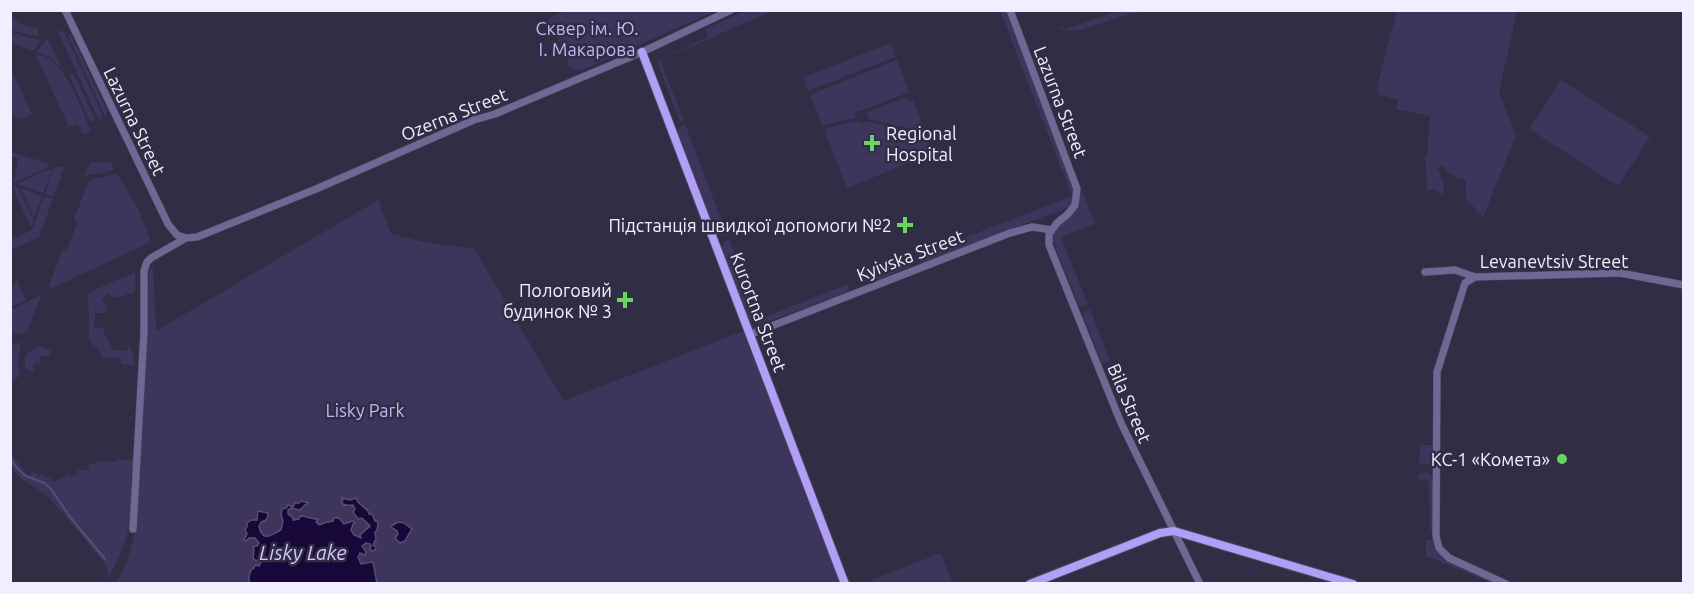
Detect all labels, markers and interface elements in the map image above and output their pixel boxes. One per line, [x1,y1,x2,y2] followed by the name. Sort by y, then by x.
[535,18,639,59] park label: Сквер ім. Ю. І. Макарова
[1031,43,1091,161] street label: Lazurna Street
[100,64,170,178] street label: Lazurna Street
[398,84,510,144] street label: Ozerna Street
[886,123,957,164] place label: Regional Hospital
[863,134,881,152] marker: Regional Hospital
[608,215,892,235] place label: Підстанція швидкої допомоги №2
[896,216,914,234] marker: Підстанція швидкої допомоги №2
[854,225,966,285] street label: Kyivska Street
[727,249,791,375] street label: Kurortna Street
[1480,251,1628,271] street label: Levanevtsiv Street
[503,280,612,321] place label: Пологовий будинок № 3
[616,291,634,309] marker: Пологовий будинок № 3
[1104,360,1156,446] street label: Bila Street
[325,400,405,420] park label: Lisky Park
[1431,449,1550,469] place label: КС-1 «Комета»
[1555,452,1569,466] marker: КС-1 «Комета»
[259,541,347,564] water label: Lisky Lake

